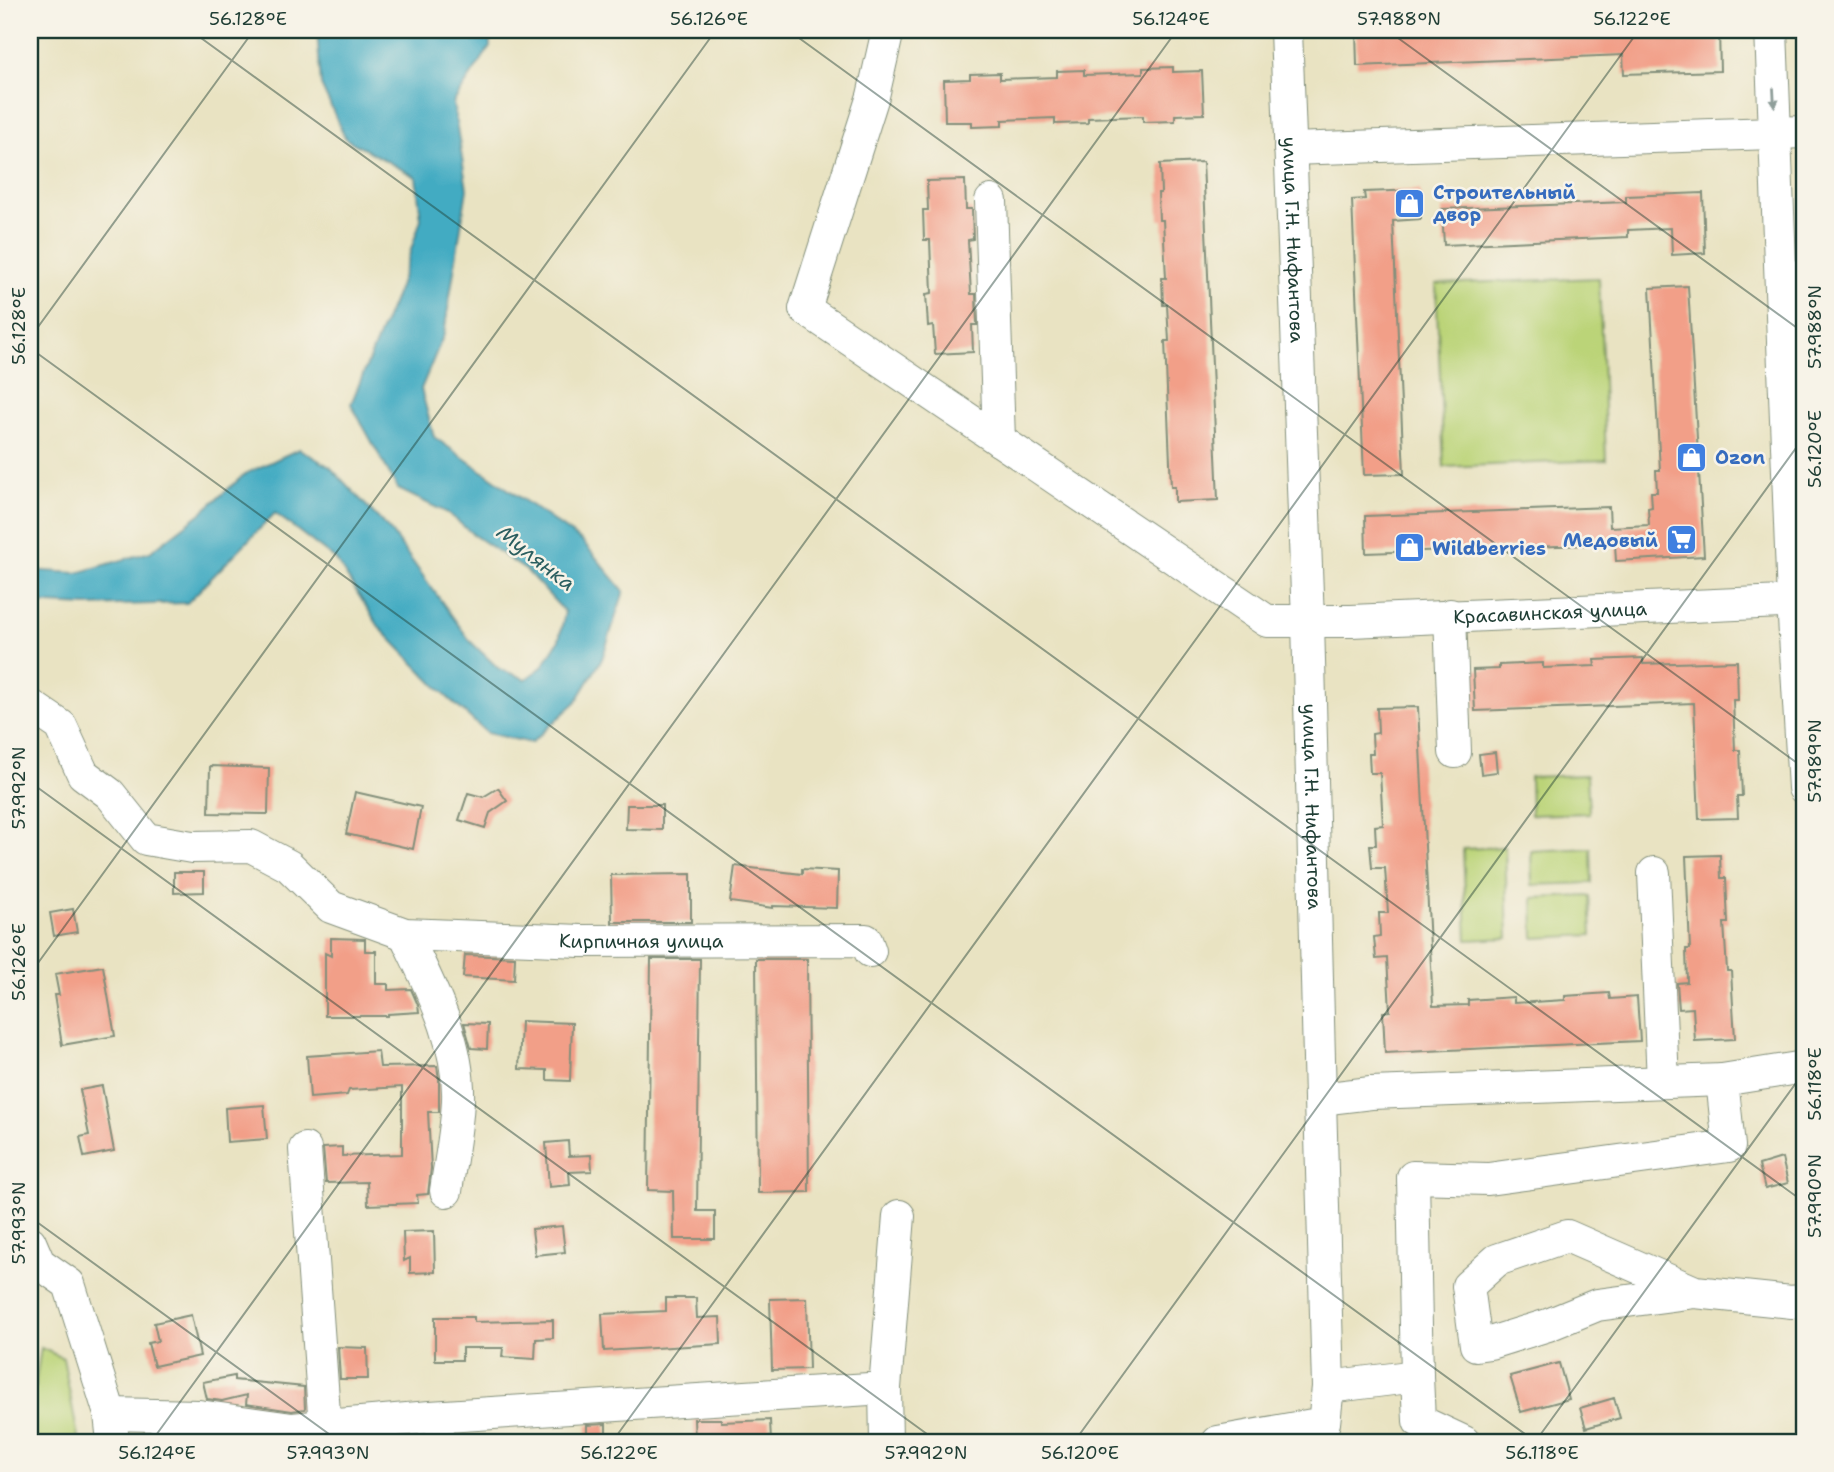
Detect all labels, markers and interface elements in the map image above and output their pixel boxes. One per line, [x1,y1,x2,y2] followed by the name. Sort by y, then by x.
[209,7,287,31] text: 56.128°E
[670,7,748,31] text: 56.126°E
[1132,7,1210,31] text: 56.124°E
[1357,7,1441,31] text: 57.988°N
[1593,7,1671,31] text: 56.122°E
[1768,87,1779,109] one-way arrow
[1277,136,1310,343] street label: улица Г.Н. Нифантова
[1433,180,1576,227] place label: Строительный двор
[1393,186,1427,220] shop icon: Строительный двор
[1803,285,1827,369] text: 57.988°N
[7,287,31,365] text: 56.128°E
[1803,410,1827,488] text: 56.120°E
[1675,440,1709,474] shop icon: Ozon
[1715,445,1765,470] place label: Ozon
[491,518,581,598] water label: Мулянка
[1664,523,1698,557] supermarket icon: Медовый
[1563,528,1658,553] place label: Медовый
[1392,531,1426,565] shop icon: Wildberries
[1432,536,1546,561] place label: Wildberries
[1453,595,1648,629] street label: Красавинская улица
[1298,703,1328,910] street label: улица Г.Н. Нифантова
[1803,719,1827,803] text: 57.989°N
[7,746,31,830] text: 57.992°N
[7,923,31,1001] text: 56.126°E
[558,928,724,954] street label: Кирпичная улица
[1803,1047,1827,1121] text: 56.118°E
[1803,1154,1827,1238] text: 57.990°N
[7,1181,31,1265] text: 57.993°N
[118,1441,196,1465] text: 56.124°E
[286,1441,370,1465] text: 57.993°N
[580,1441,658,1465] text: 56.122°E
[884,1441,968,1465] text: 57.992°N
[1041,1441,1119,1465] text: 56.120°E
[1505,1441,1579,1465] text: 56.118°E

